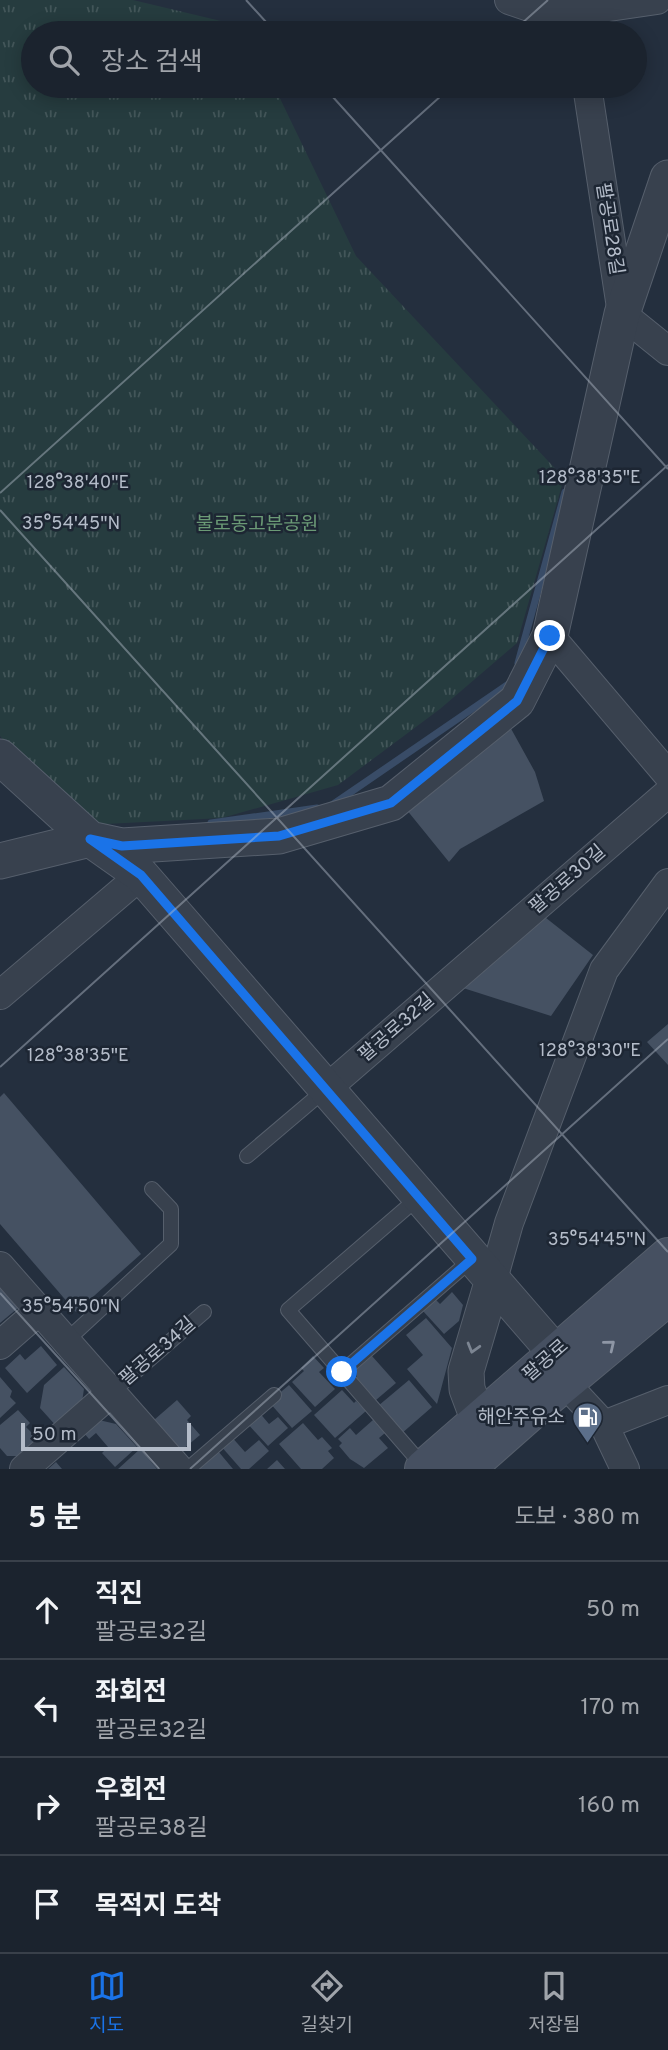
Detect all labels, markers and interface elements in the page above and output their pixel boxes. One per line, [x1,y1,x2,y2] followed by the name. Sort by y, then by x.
[21,21,647,98] search box
[45,41,83,79] icon: search
[101,47,203,80] text: 장소 검색
[590,181,628,277] street label: 팔공로28길
[539,467,641,490] text: 128°38'35"E
[27,472,129,495] text: 128°38'40"E
[22,513,120,536] text: 35°54'45"N
[196,513,318,537] park label: 불로동고분공원
[534,620,565,651] route end
[525,840,611,920] street label: 팔공로30길
[354,989,440,1067] street label: 팔공로32길
[539,1040,641,1063] text: 128°38'30"E
[27,1045,129,1068] text: 128°38'35"E
[548,1229,646,1252] text: 35°54'45"N
[22,1296,120,1319] text: 35°54'50"N
[115,1312,201,1392] street label: 팔공로34길
[518,1335,574,1387] street label: 팔공로
[602,1340,614,1353] one-way arrow
[466,1342,481,1354] one-way arrow
[326,1356,357,1387] route start
[571,1401,605,1445] fuel station icon: 해안주유소
[478,1406,565,1430] place label: 해안주유소
[21,1420,191,1452] scale bar
[32,1423,77,1447] text: 50 m
[28,1501,81,1538] text: 5 분
[514,1504,640,1533] text: 도보 · 380 m
[95,1579,143,1612] text: 직진
[28,1591,66,1629] icon: ahead
[586,1596,640,1625] text: 50 m
[95,1619,207,1648] text: 팔공로32길
[95,1677,167,1710] text: 좌회전
[28,1689,66,1727] icon: left
[581,1694,640,1723] text: 170 m
[95,1717,207,1746] text: 팔공로32길
[95,1775,167,1808] text: 우회전
[28,1787,66,1825] icon: right
[578,1792,640,1821] text: 160 m
[95,1815,208,1844] text: 팔공로38길
[28,1885,66,1923] icon: arrive
[95,1891,221,1924] text: 목적지 도착
[88,1967,126,2038] tab: 지도
[301,1967,353,2038] tab: 길찾기
[528,1967,580,2038] tab: 저장됨

